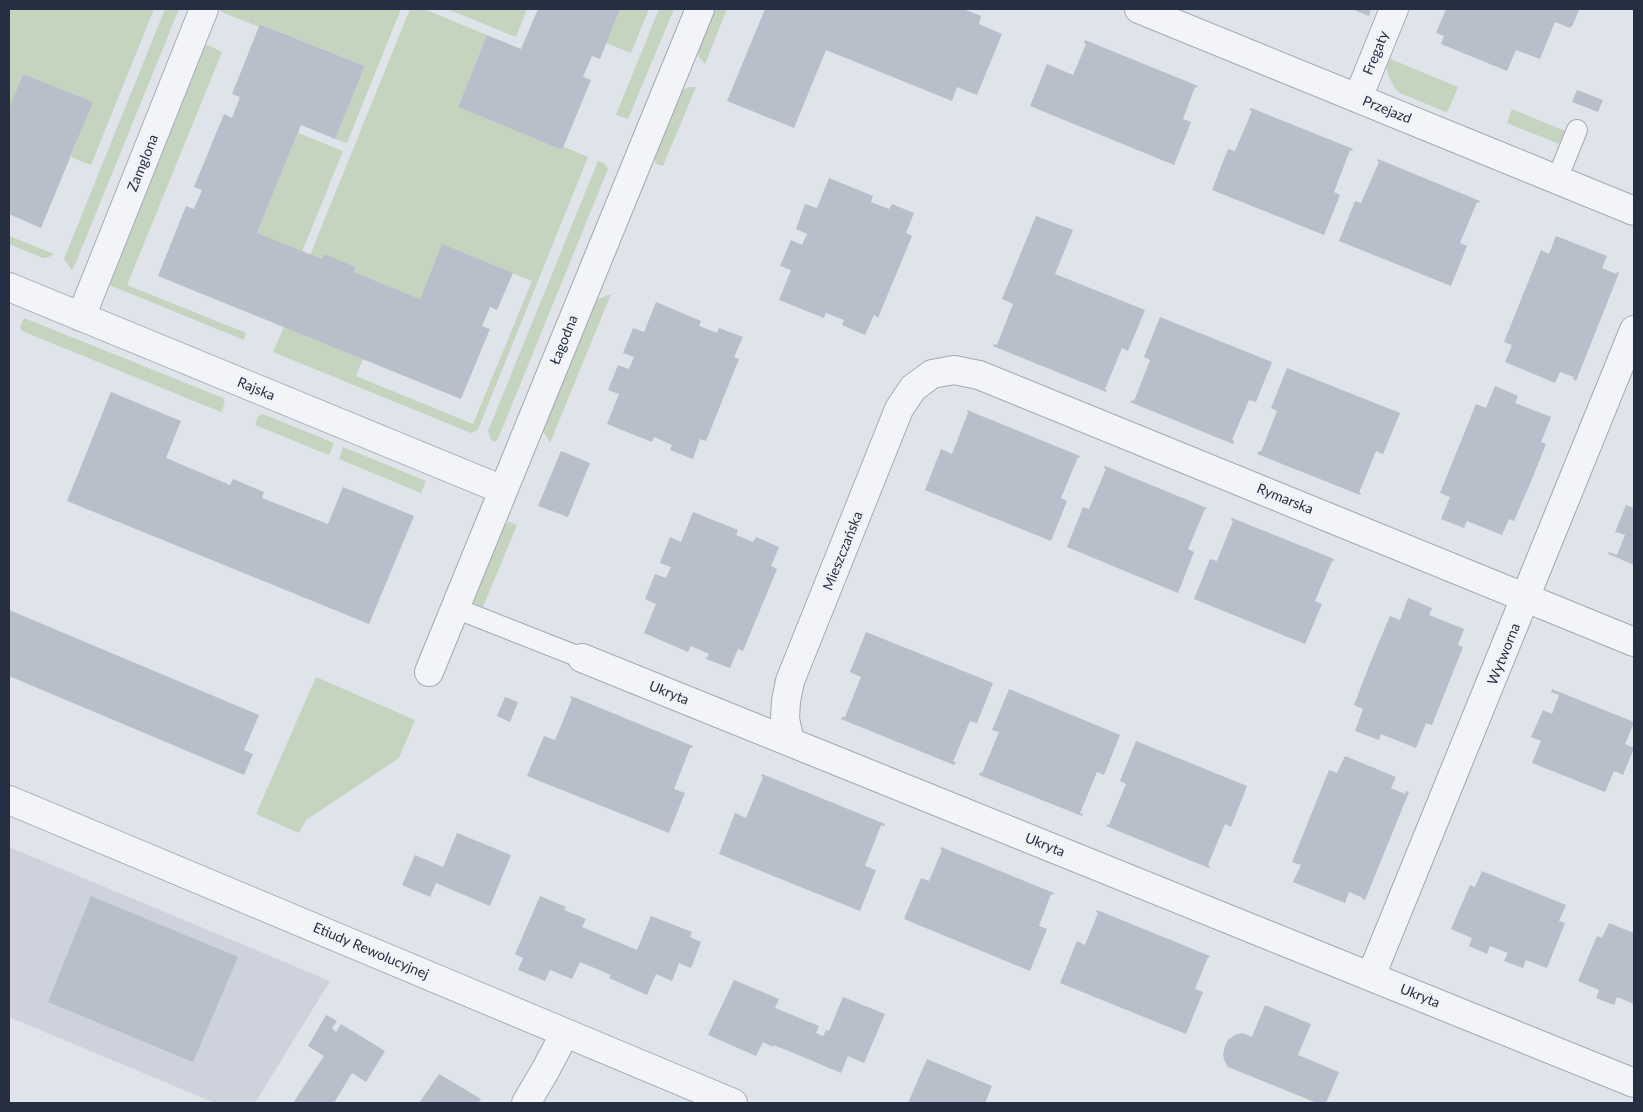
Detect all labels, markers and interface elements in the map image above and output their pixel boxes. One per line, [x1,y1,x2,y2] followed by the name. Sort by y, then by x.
[1360,29,1392,77] street label: Fregaty
[1360,93,1414,127] street label: Przejazd
[124,132,162,194] street label: Zamglona
[546,313,582,367] street label: Łagodna
[235,374,277,404] street label: Rajska
[1254,480,1316,518] street label: Rymarska
[820,509,866,593] street label: Mieszczańska
[1484,621,1524,687] street label: Wytworna
[647,677,691,709] street label: Ukryta
[1023,829,1067,861] street label: Ukryta
[311,919,431,983] street label: Etiudy Rewolucyjnej
[1398,980,1442,1012] street label: Ukryta

